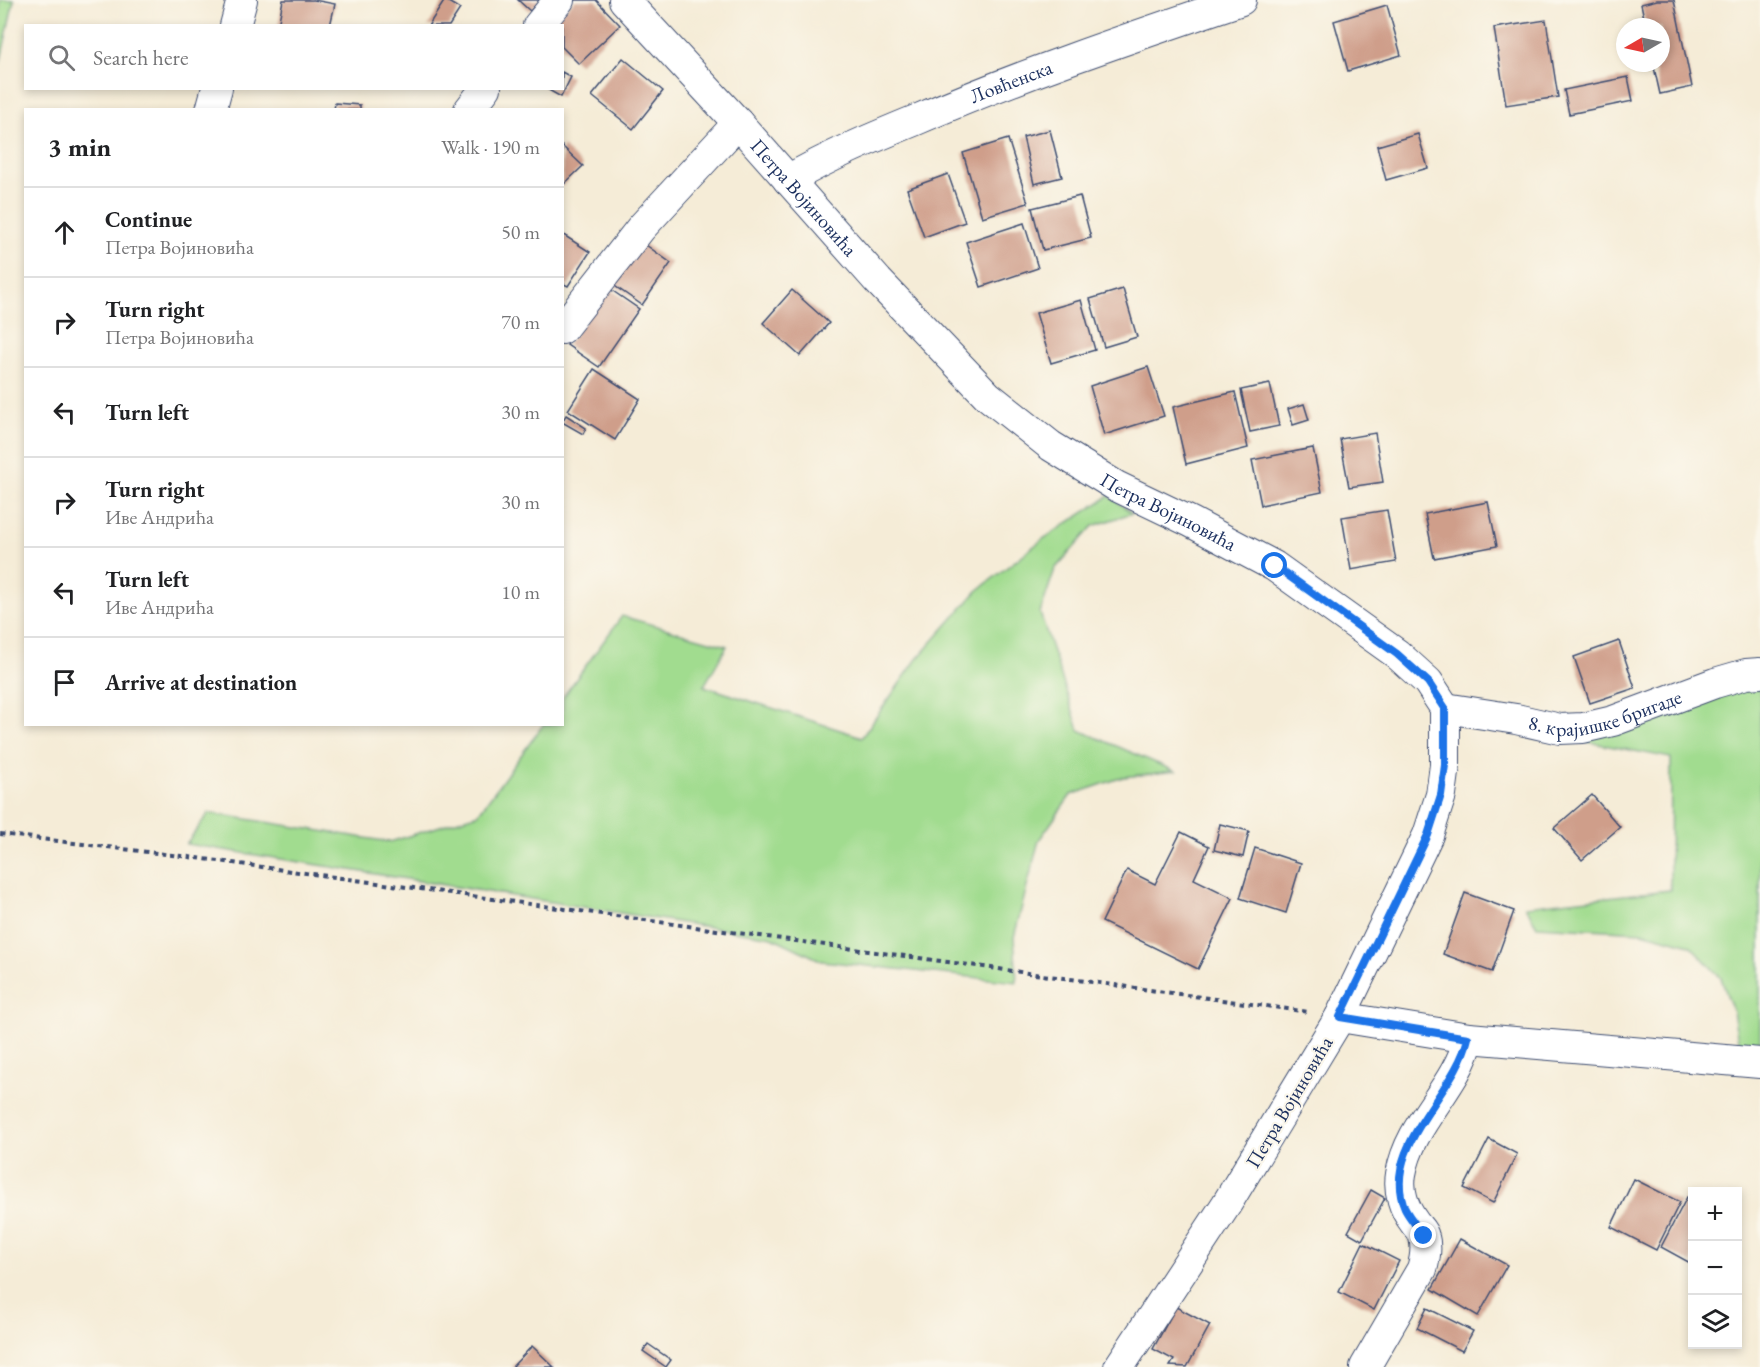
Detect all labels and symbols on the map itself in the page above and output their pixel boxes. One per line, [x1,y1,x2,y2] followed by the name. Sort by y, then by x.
[1616,18,1670,72] north arrow
[966,54,1056,109] street label: Ловћенска
[745,133,863,262] street label: Петра Војиновића
[1095,466,1241,557] street label: Петра Војиновића
[1261,552,1287,578] route start
[1526,684,1685,742] street label: 8. крајишке бригаде
[1239,1031,1339,1173] street label: Петра Војиновића
[1410,1222,1436,1248] route end

